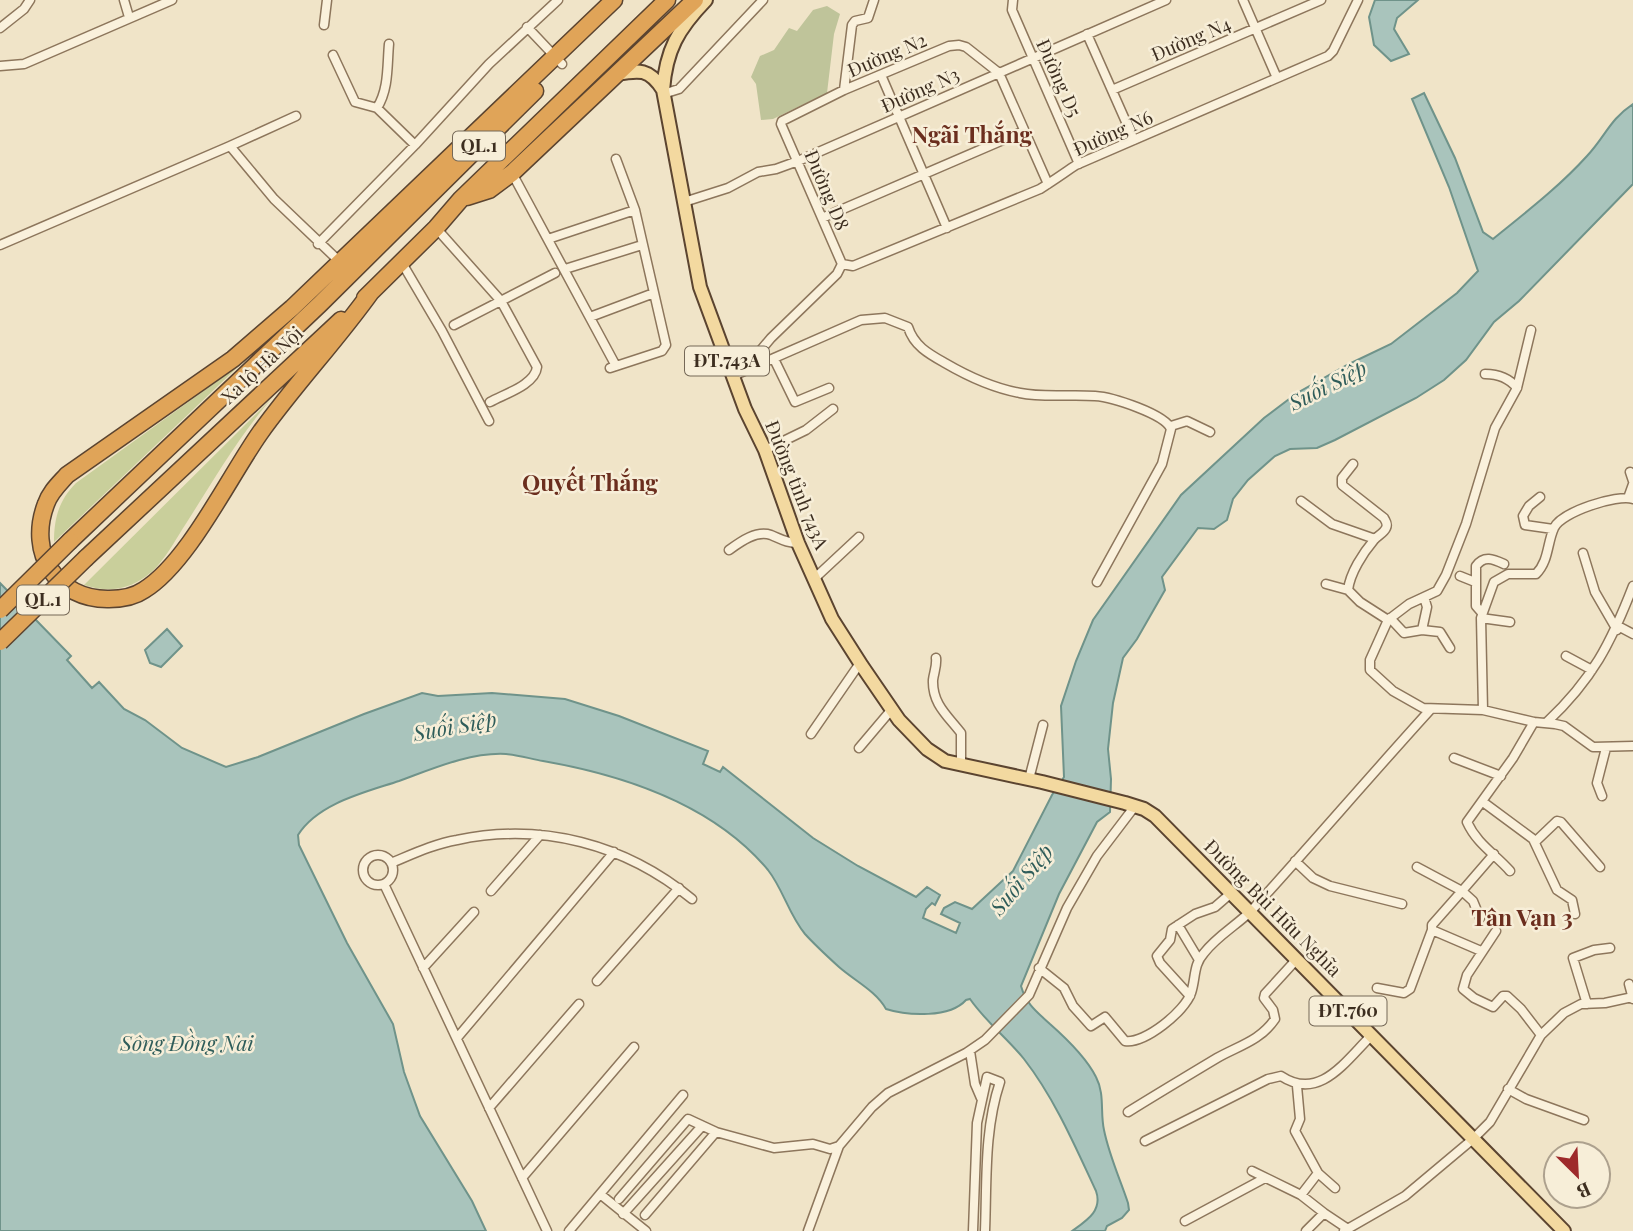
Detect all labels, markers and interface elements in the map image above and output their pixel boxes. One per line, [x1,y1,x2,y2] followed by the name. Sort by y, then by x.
[1147,10,1234,66] street label: Đường N4
[843,26,930,82] street label: Đường N2
[1031,35,1089,121] street label: Đường D5
[876,60,963,118] street label: Đường N3
[1069,103,1157,161] street label: Đường N6
[912,118,1032,149] district label: Ngãi Thắng
[453,132,505,160] road number: QL.1
[799,146,856,234] street label: Đường D8
[215,319,308,409] street label: Xa lộ Hà Nội
[685,346,769,376] road number: ĐT.743A
[1282,353,1371,416] water label: Suối Siệp
[760,416,836,554] street label: Đường tỉnh 743A
[522,466,658,497] district label: Quyết Thắng
[17,586,69,614] road number: QL.1
[410,704,498,746] water label: Suối Siệp
[1199,833,1349,982] street label: Đường Bùi Hữu Nghĩa
[982,838,1058,921] water label: Suối Siệp
[1471,901,1573,932] district label: Tân Vạn 3
[1310,996,1386,1026] road number: ĐT.760
[119,1028,254,1056] water label: Sông Đồng Nai
[1542,1140,1612,1210] north arrow
[1573,1177,1595,1206] text: B

